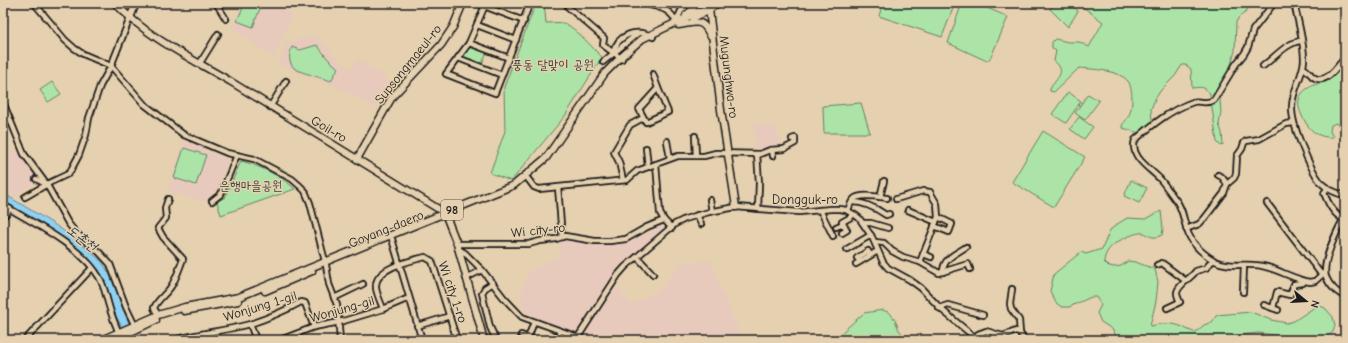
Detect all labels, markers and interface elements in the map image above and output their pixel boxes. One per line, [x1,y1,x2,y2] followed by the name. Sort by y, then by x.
[372,21,445,107] street label: Supsongmaeul-ro
[716,35,742,119] street label: Mugunghwa-ro
[512,57,594,72] park label: 풍동 달맞이 공원
[308,113,350,146] street label: Goil-ro
[220,178,282,193] park label: 은행마을공원
[772,192,838,207] street label: Dongguk-ro
[441,200,463,220] road number: 98
[346,207,426,251] street label: Goyang-daero
[510,220,566,240] street label: Wi city-ro
[63,221,102,256] water label: 도촌천
[436,259,471,325] street label: Wi city 1-ro
[1286,281,1326,321] north arrow
[221,288,299,324] street label: Wonjung 1-gil
[308,293,376,325] street label: Wonjung-gil
[1308,299,1322,309] text: N

